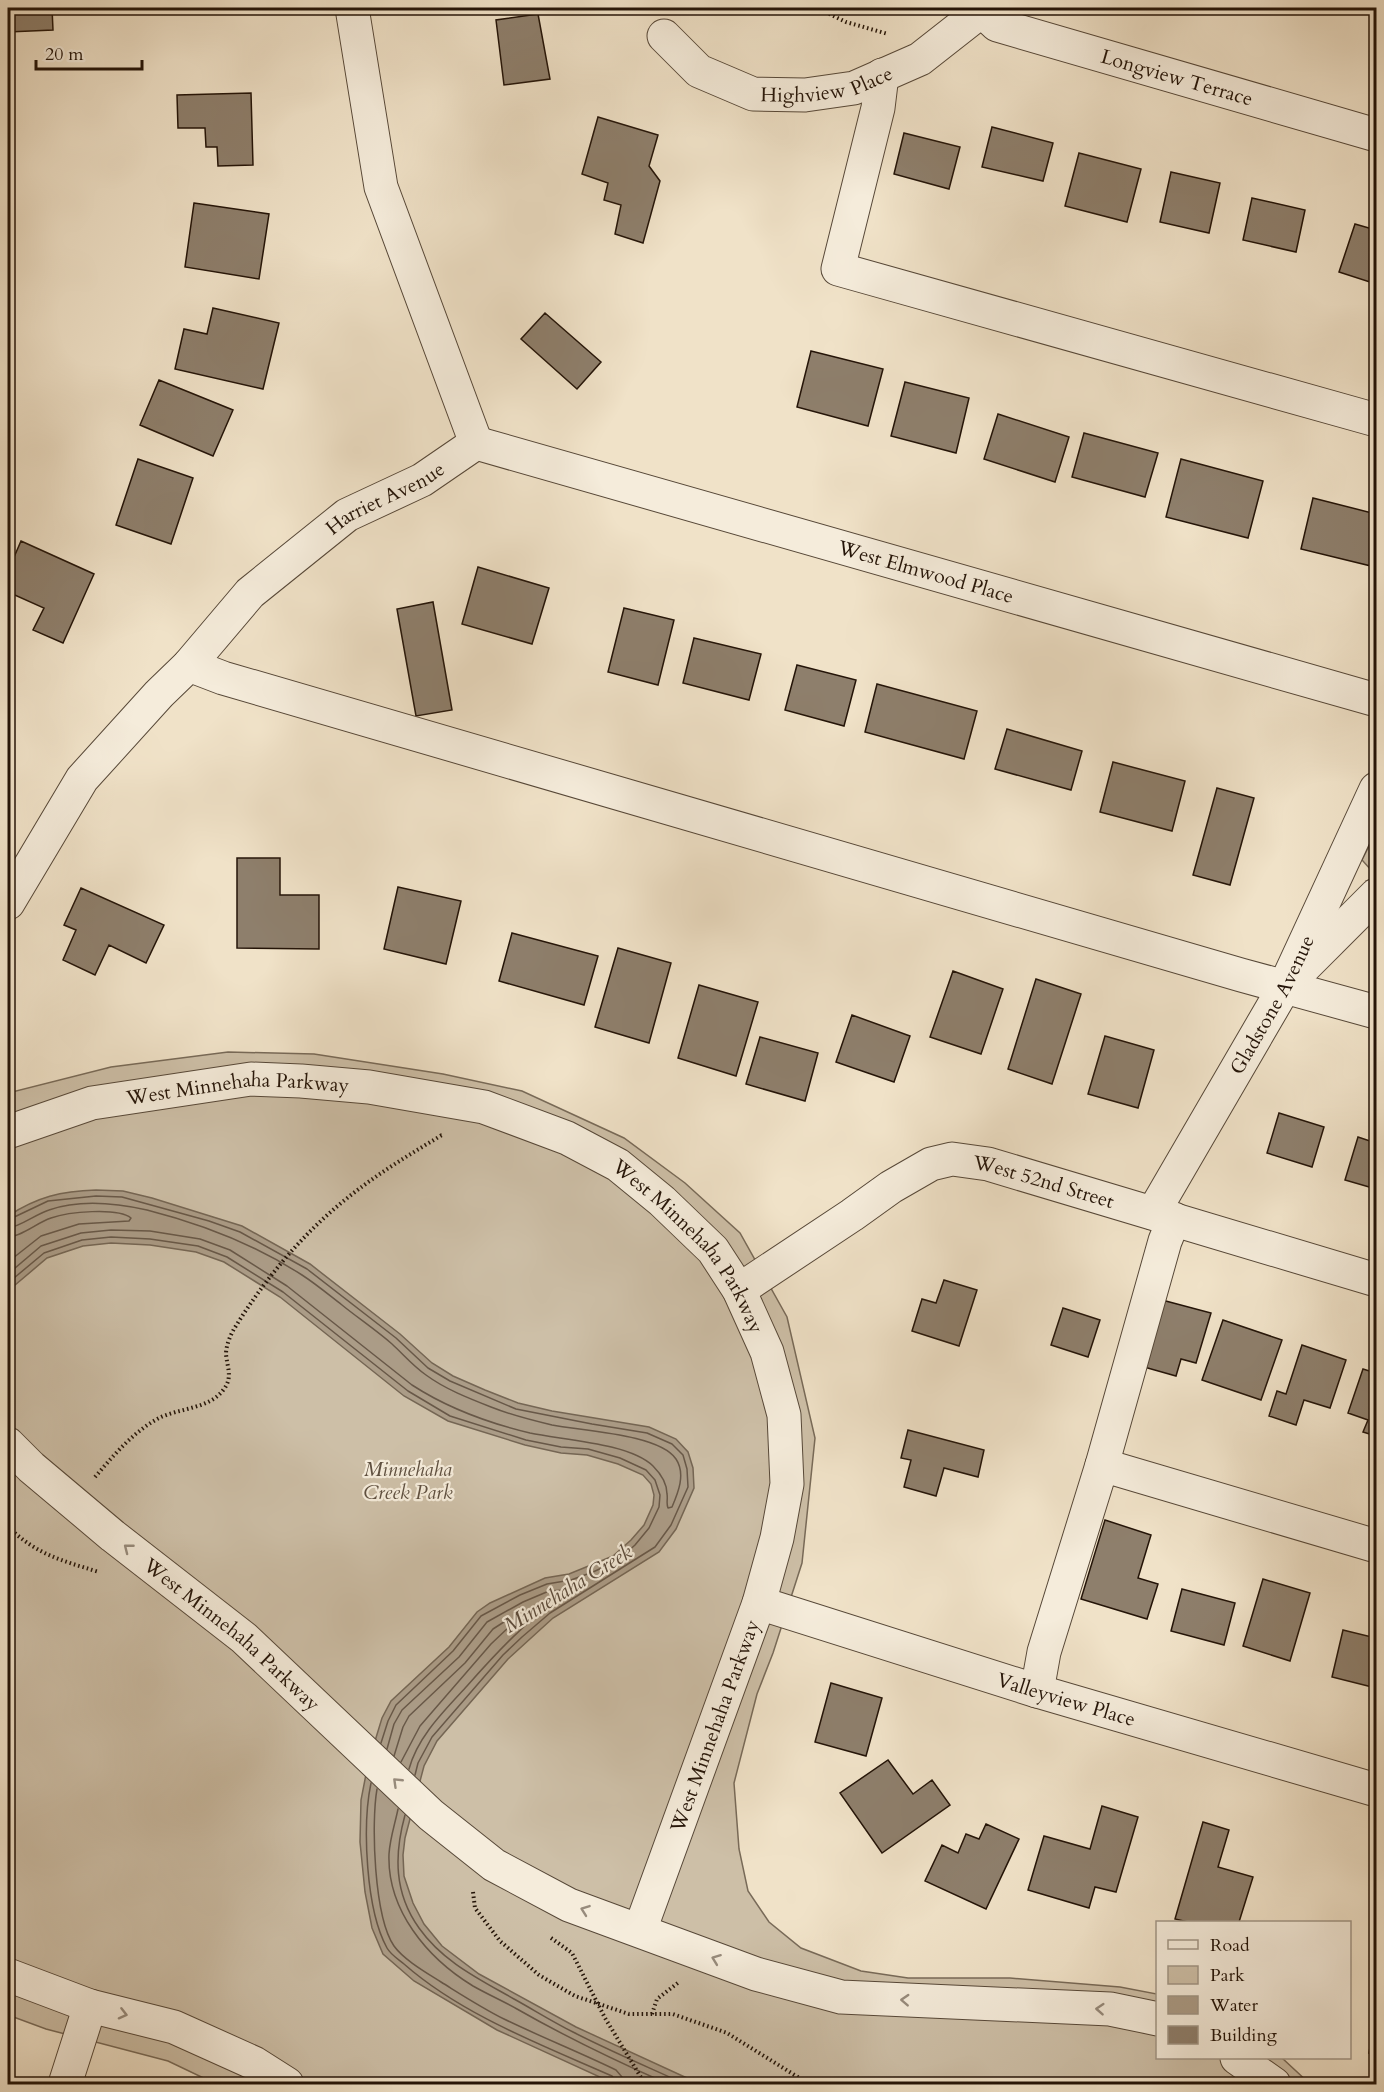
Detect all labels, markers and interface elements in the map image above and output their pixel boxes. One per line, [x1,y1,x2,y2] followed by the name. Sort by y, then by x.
[36,33,142,71] scale bar
[45,42,84,67] text: 20 m
[1098,42,1256,112] street label: Longview Terrace
[760,59,897,108] street label: Highview Place
[320,455,450,541] street label: Harriet Avenue
[834,533,1017,609] street label: West Elmwood Place
[1223,931,1320,1079] street label: Gladstone Avenue
[124,1065,351,1111] street label: West Minnehaha Parkway
[971,1148,1118,1215] street label: West 52nd Street
[606,1152,770,1338] street label: West Minnehaha Parkway
[363,1456,453,1506] park label: Minnehaha Creek Park
[498,1537,639,1640] water label: Minnehaha Creek
[123,1544,134,1555] one-way arrow
[137,1551,327,1717] street label: West Minnehaha Parkway
[664,1616,766,1837] street label: West Minnehaha Parkway
[994,1666,1139,1733] street label: Valleyview Place
[393,1778,404,1789] one-way arrow
[580,1905,591,1918] one-way arrow
[1156,1921,1351,2059] legend
[1210,1933,1250,1958] text: Road
[712,1953,722,1966] one-way arrow
[1210,1963,1245,1988] text: Park
[1209,1993,1259,2018] text: Water
[901,1994,910,2007] one-way arrow
[1096,2002,1105,2015] one-way arrow
[117,2006,127,2019] one-way arrow
[1210,2023,1278,2048] text: Building

